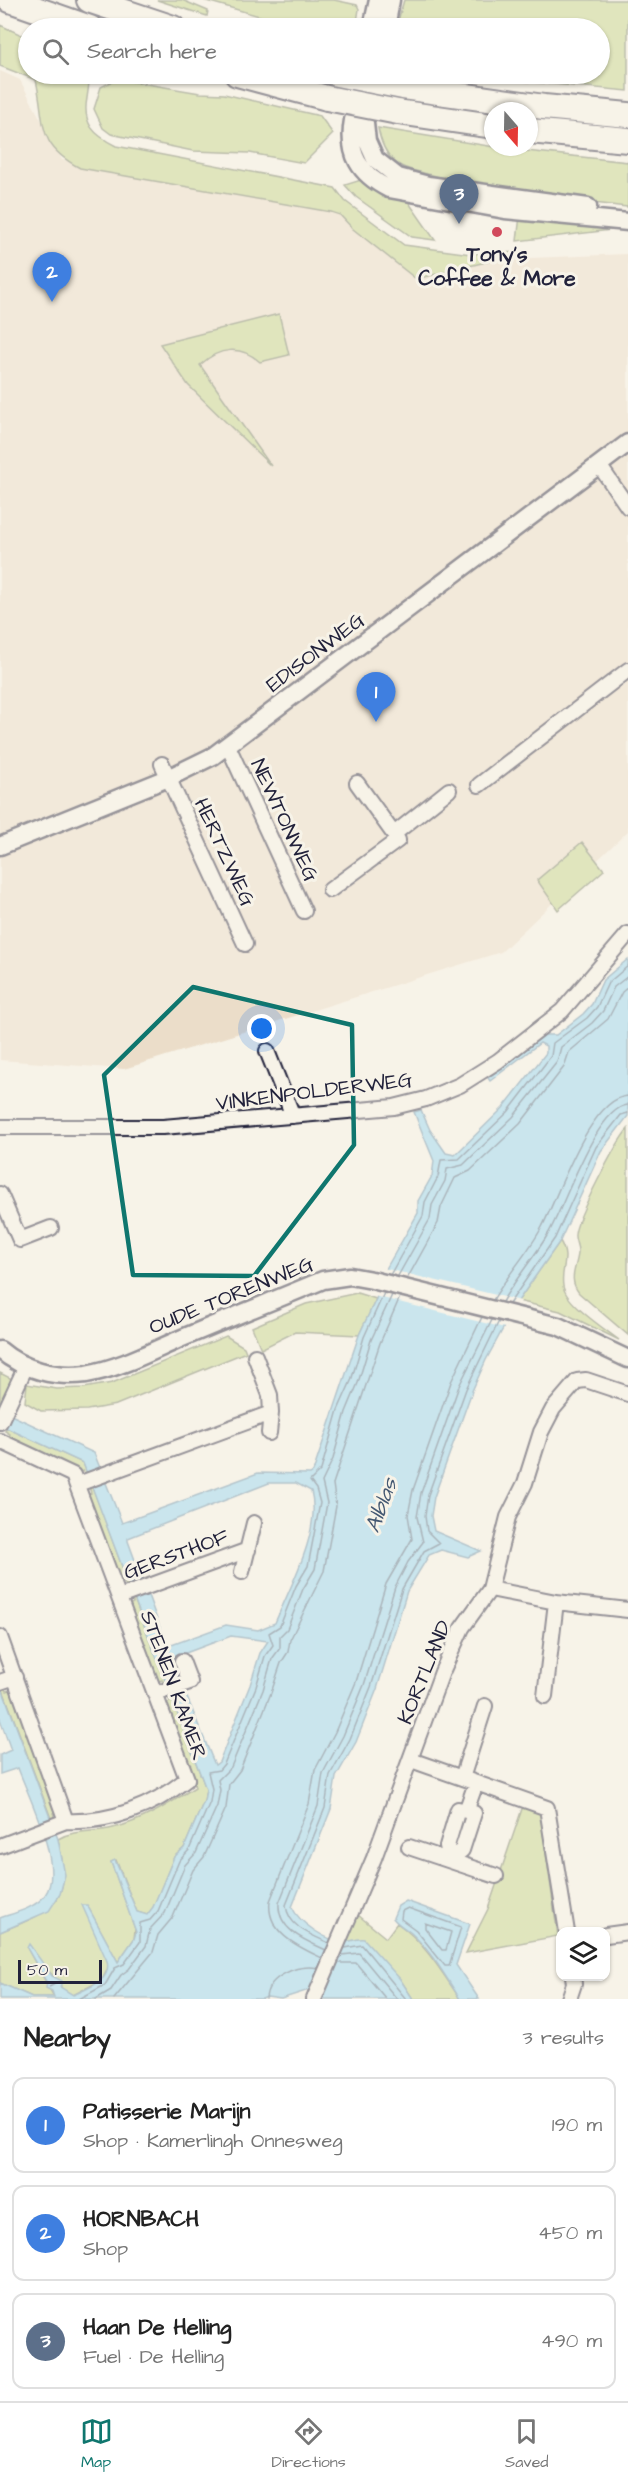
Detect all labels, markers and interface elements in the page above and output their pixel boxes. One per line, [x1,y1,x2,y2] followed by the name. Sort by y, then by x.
[18,18,610,84] search box
[39,35,72,68] icon: search
[87,36,217,67] text: Search here
[484,102,538,156] north arrow
[440,174,478,224] pin: 3
[490,225,504,239] marker: Tony's Coffee & More
[418,240,576,293] place label: Tony's Coffee & More
[32,252,72,302] pin: 2
[260,605,371,699] street label: EDISONWEG
[356,672,395,722] pin: 1
[243,754,326,887] street label: NEWTONWEG
[187,793,262,911] street label: HERTZWEG
[247,1014,276,1043] your location
[214,1065,414,1118] street label: VINKENPOLDERWEG
[145,1249,318,1342] street label: OUDE TORENWEG
[357,1473,406,1537] water label: Alblas
[120,1522,233,1587] street label: GERSTHOF
[133,1606,214,1764] street label: STENEN KAMER
[390,1616,459,1728] street label: KORTLAND
[556,1927,610,1981] map controls
[556,1927,610,1981] button: layers
[18,1957,102,1984] scale bar
[27,1959,67,1981] text: 50 m
[24,2020,111,2056] text: Nearby
[522,2024,604,2052] text: 3 results
[83,2096,250,2127] text: Patisserie Marijn
[44,2111,47,2139] text: 1
[552,2111,602,2139] text: 190 m
[83,2127,343,2155] text: Shop · Kamerlingh Onnesweg
[83,2204,199,2235] text: HORNBACH
[40,2219,51,2247] text: 2
[538,2219,602,2247] text: 450 m
[83,2235,128,2263] text: Shop
[83,2312,231,2343] text: Haan De Helling
[40,2327,51,2355] text: 3
[541,2327,602,2355] text: 490 m
[83,2343,224,2371] text: Fuel · De Helling
[80,2415,113,2473] tab: Map
[272,2415,346,2473] tab: Directions
[505,2415,548,2473] tab: Saved

